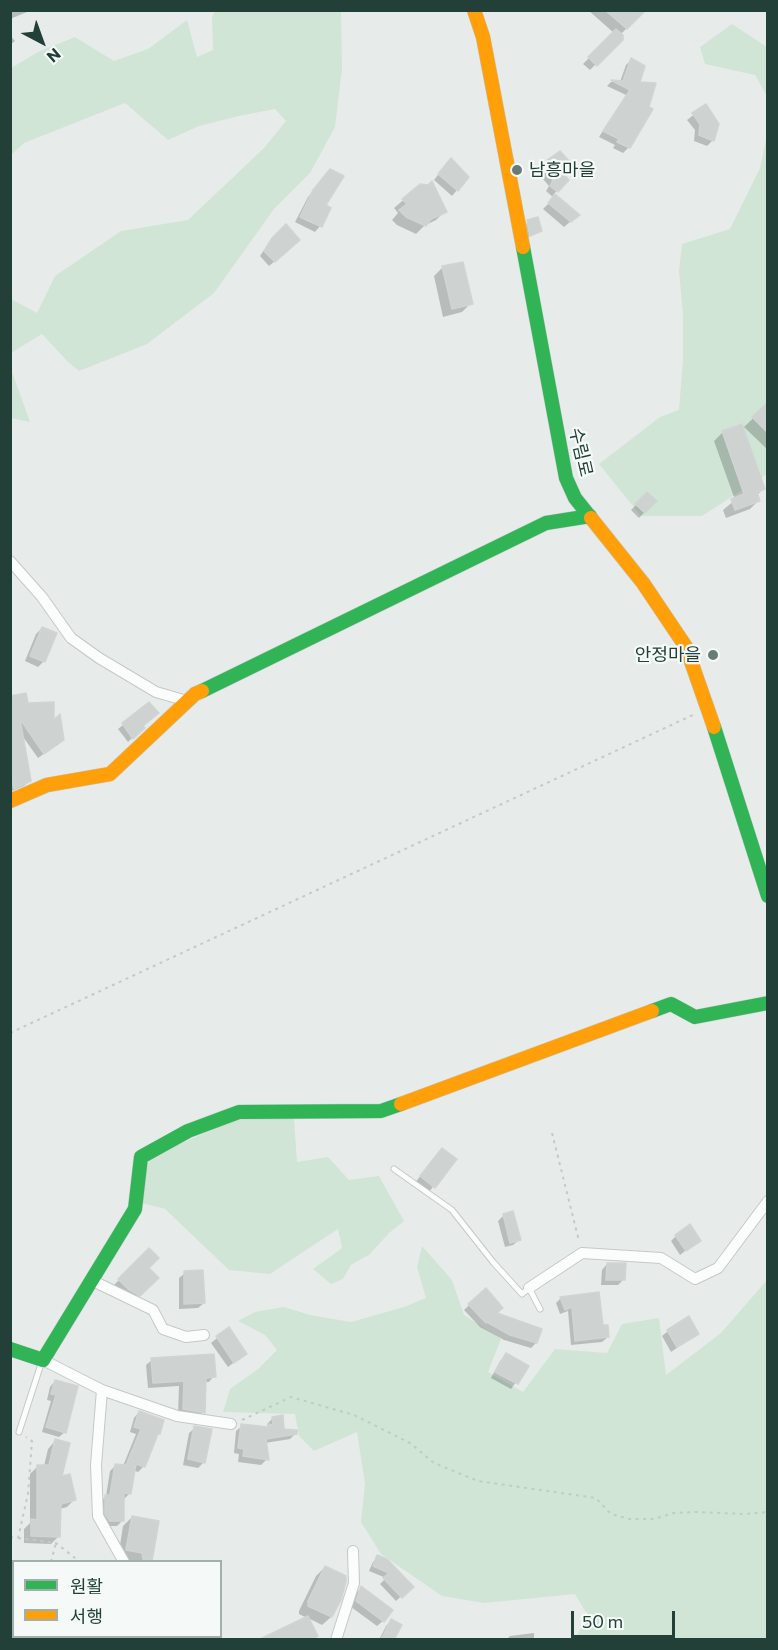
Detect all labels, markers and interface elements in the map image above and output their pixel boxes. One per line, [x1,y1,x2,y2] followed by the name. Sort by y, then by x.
[12,12,72,72] north arrow
[43,45,65,67] text: N
[529,159,595,181] place label: 남흥마을
[510,163,524,177] marker: 남흥마을
[565,425,597,479] street label: 수림로
[635,644,701,666] place label: 안정마을
[706,648,720,662] marker: 안정마을
[12,1560,222,1638] legend
[70,1575,103,1597] text: 원활
[574,1599,678,1637] scale bar
[70,1605,103,1627] text: 서행
[582,1610,623,1632] text: 50 m

